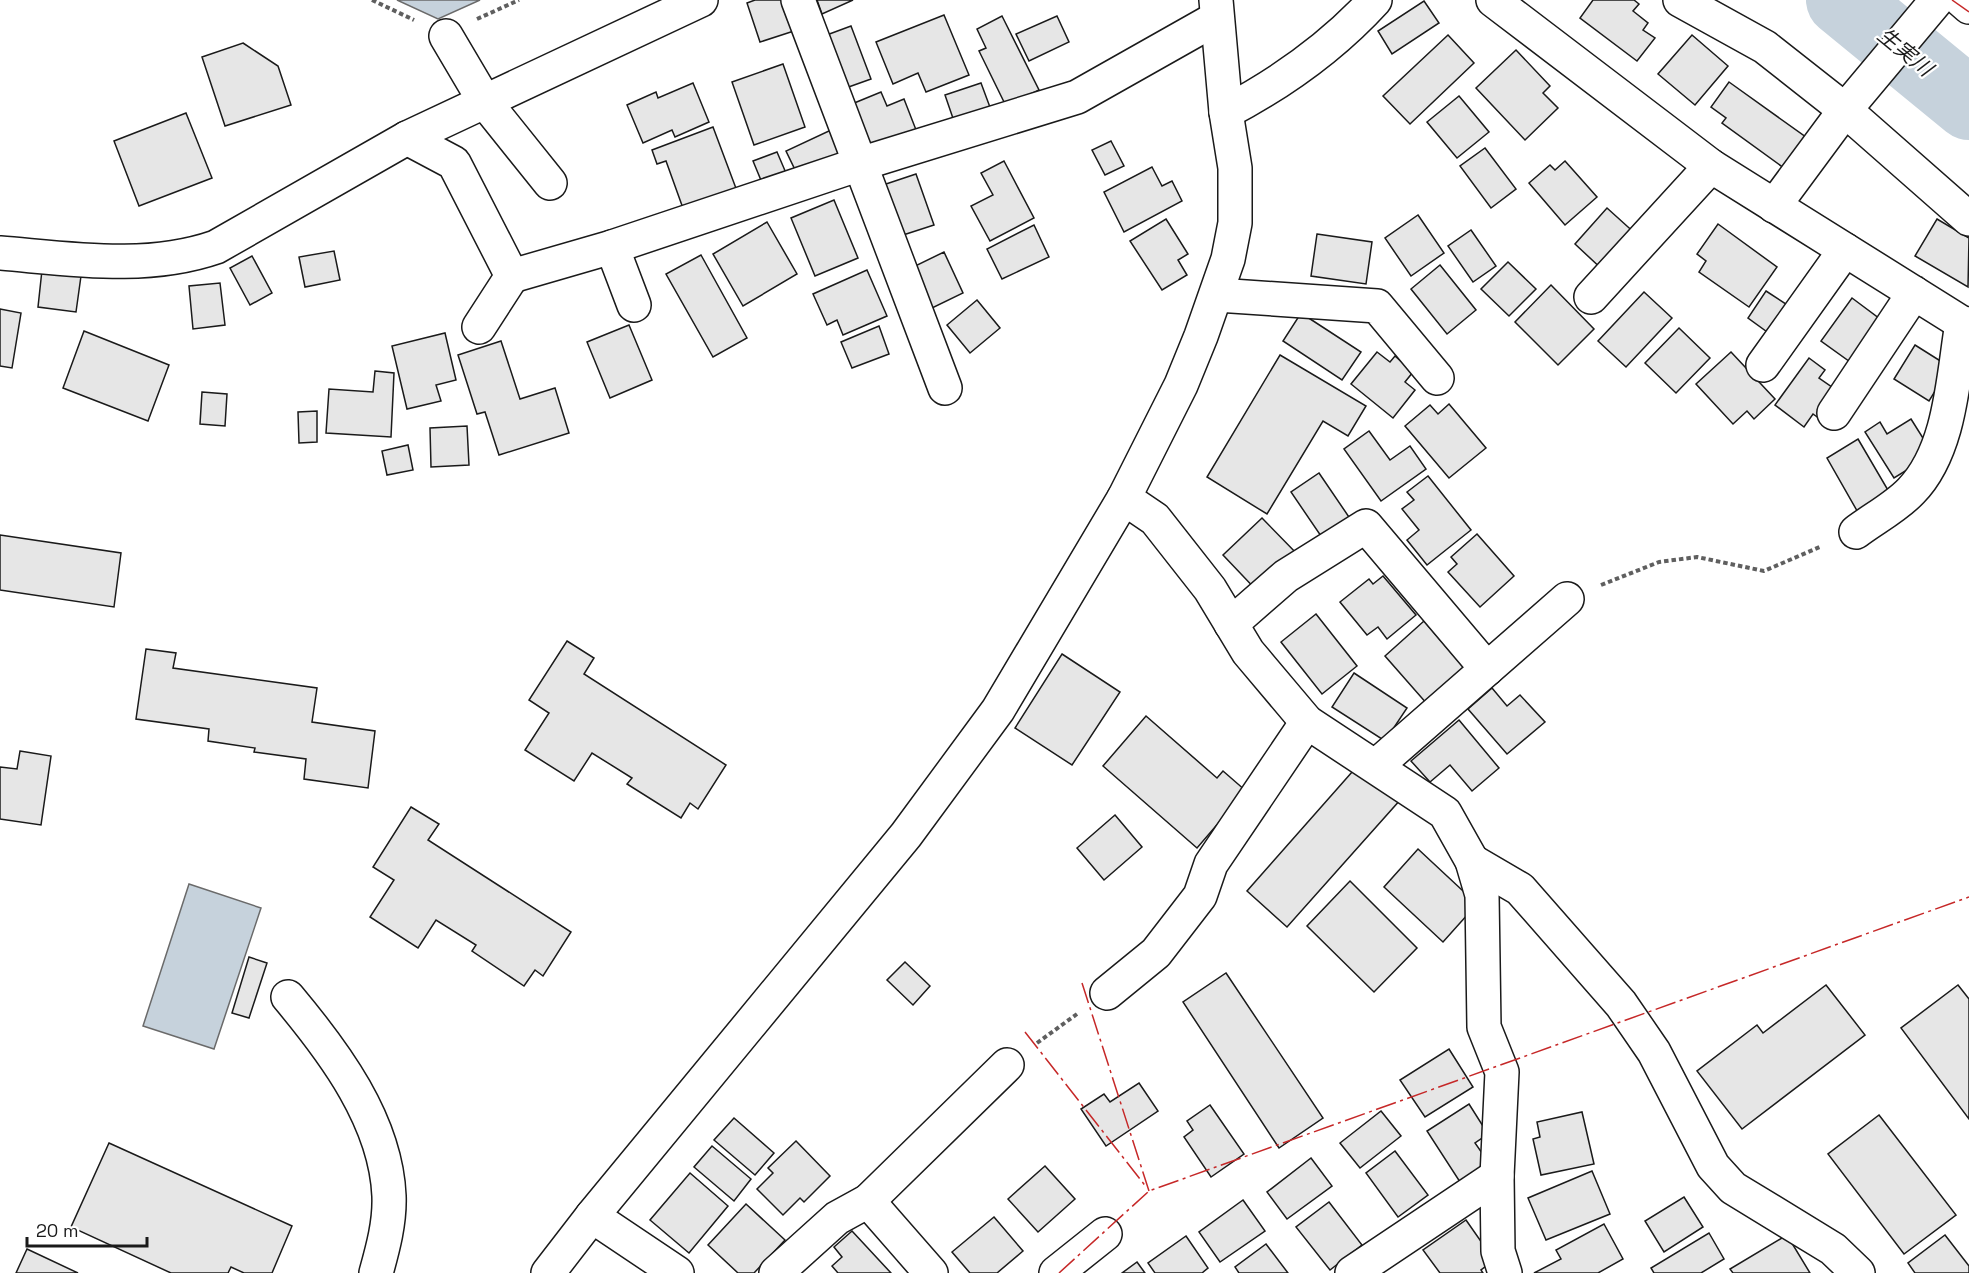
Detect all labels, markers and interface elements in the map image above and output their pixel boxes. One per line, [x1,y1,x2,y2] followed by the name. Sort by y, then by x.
[1872,21,1940,83] water label: 生実川
[27,1210,147,1248] scale bar
[36,1219,79,1242] text: 20 m

